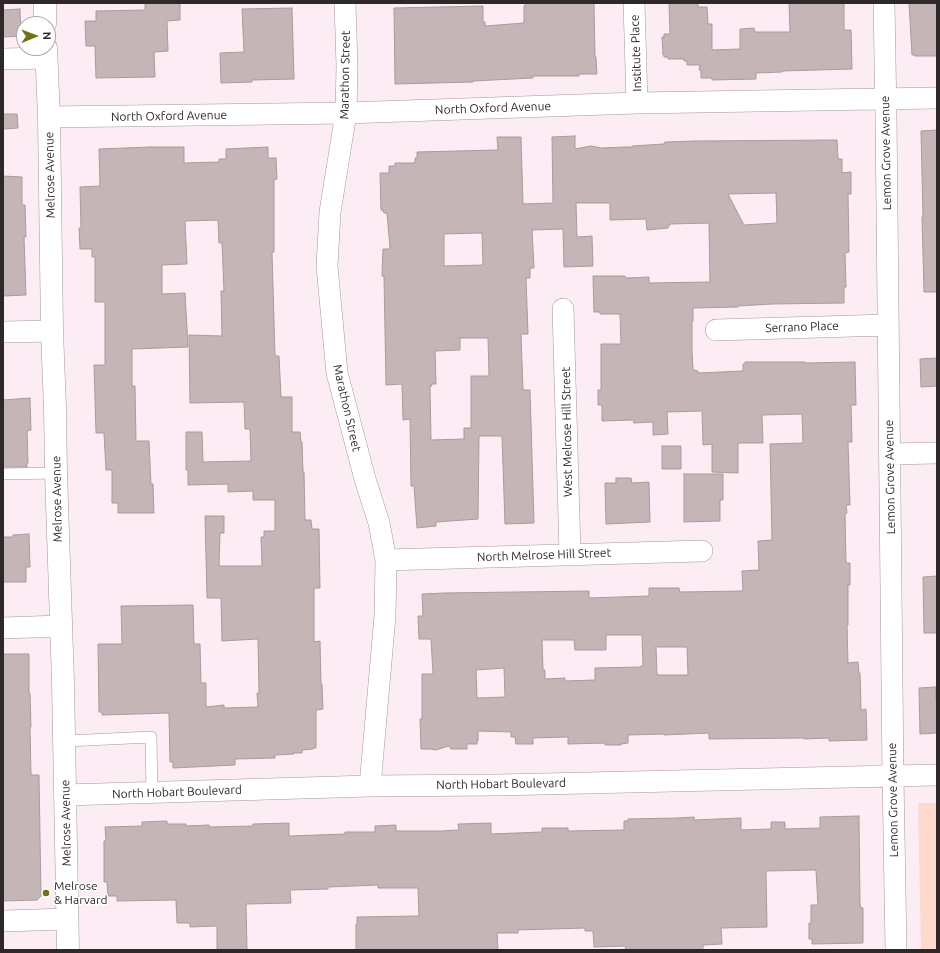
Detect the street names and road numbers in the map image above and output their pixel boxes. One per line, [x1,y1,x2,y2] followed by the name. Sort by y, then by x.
[627,14,645,92] street label: Institute Place
[337,30,353,120] street label: Marathon Street
[878,95,894,211] street label: Lemon Grove Avenue
[435,99,551,117] street label: North Oxford Avenue
[111,108,227,124] street label: North Oxford Avenue
[42,132,58,218] street label: Melrose Avenue
[765,319,839,335] street label: Serrano Place
[330,363,364,453] street label: Marathon Street
[559,367,575,497] street label: West Melrose Hill Street
[882,419,898,535] street label: Lemon Grove Avenue
[49,456,65,542] street label: Melrose Avenue
[476,545,612,565] street label: North Melrose Hill Street
[885,742,901,858] street label: Lemon Grove Avenue
[436,776,566,792] street label: North Hobart Boulevard
[58,780,74,866] street label: Melrose Avenue
[112,783,242,801] street label: North Hobart Boulevard

